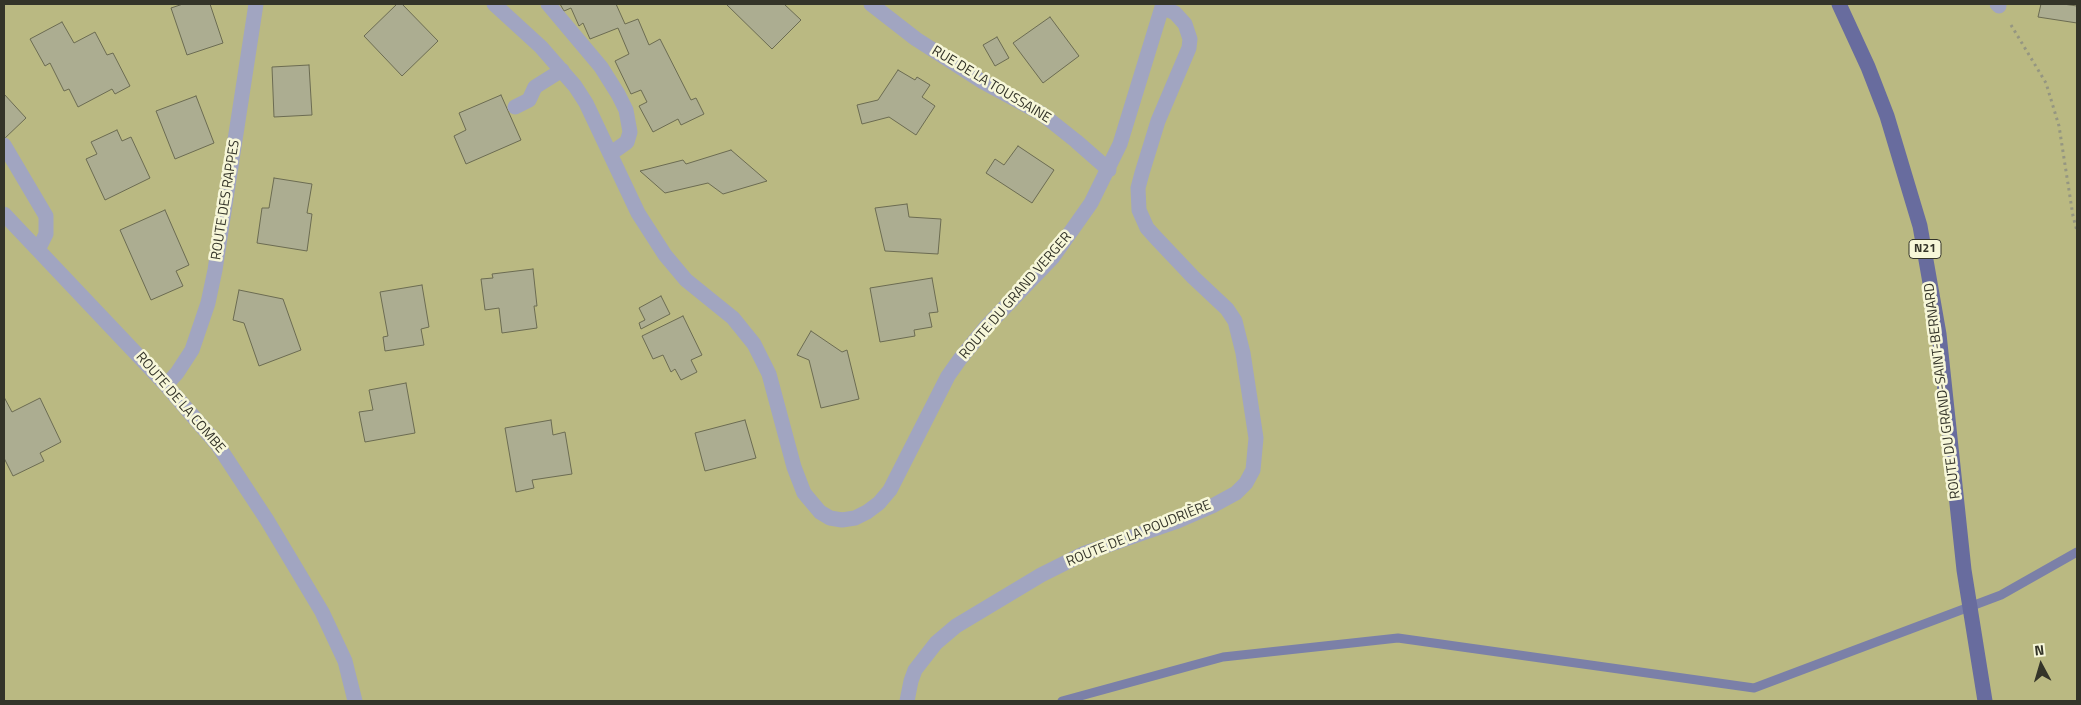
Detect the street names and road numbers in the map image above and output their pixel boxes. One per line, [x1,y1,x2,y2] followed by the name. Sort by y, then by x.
[928,43,1054,127] street label: RUE DE LA TOUSSAINE
[208,139,244,261] street label: ROUTE DES RAPPES
[956,229,1076,363] street label: ROUTE DU GRAND VERGER
[1909,240,1941,258] road number: N21
[1921,282,1965,500] street label: ROUTE DU GRAND-SAINT-BERNARD
[132,349,228,457] street label: ROUTE DE LA COMBE
[1064,497,1214,571] street label: ROUTE DE LA POUDRIÈRE

